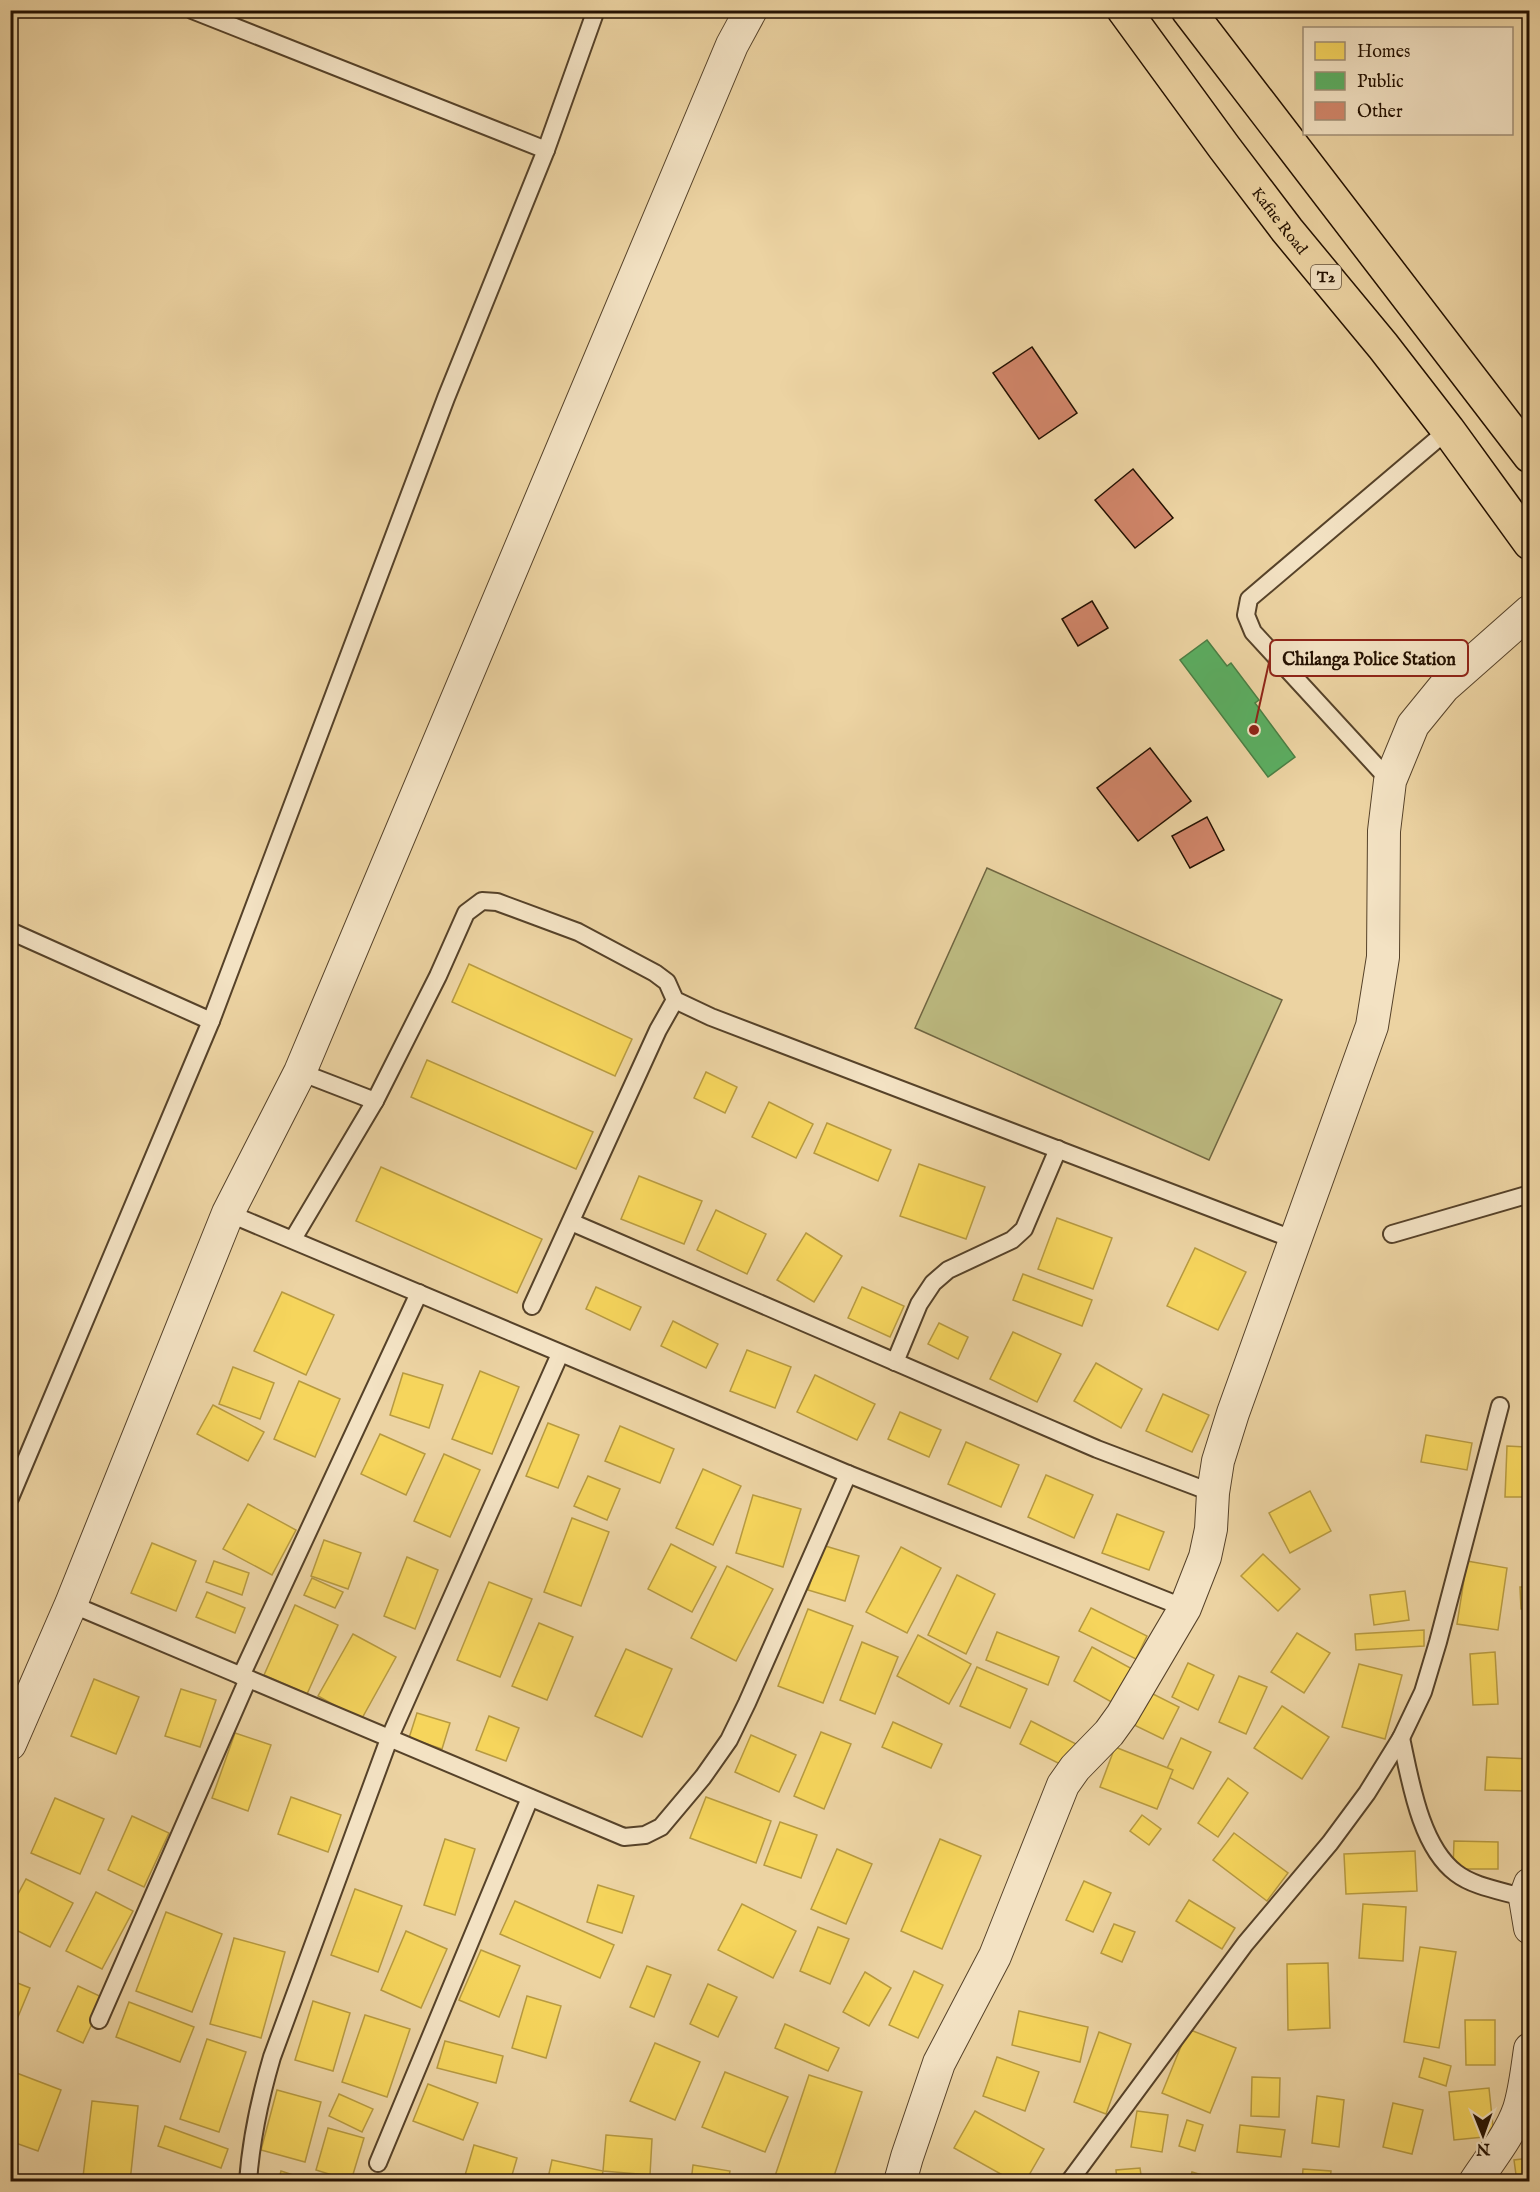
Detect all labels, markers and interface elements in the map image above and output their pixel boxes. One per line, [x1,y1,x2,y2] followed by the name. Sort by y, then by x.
[1303,27,1513,135] legend
[1357,41,1410,64] text: Homes
[1357,71,1404,94] text: Public
[1357,101,1403,124] text: Other
[1246,184,1311,260] street label: Kafue Road
[1311,265,1341,289] road number: T2
[1270,640,1468,676] callout: Chilanga Police Station
[1282,649,1456,672] text: Chilanga Police Station
[1453,2105,1513,2165] north arrow
[1476,2138,1491,2158] text: N

